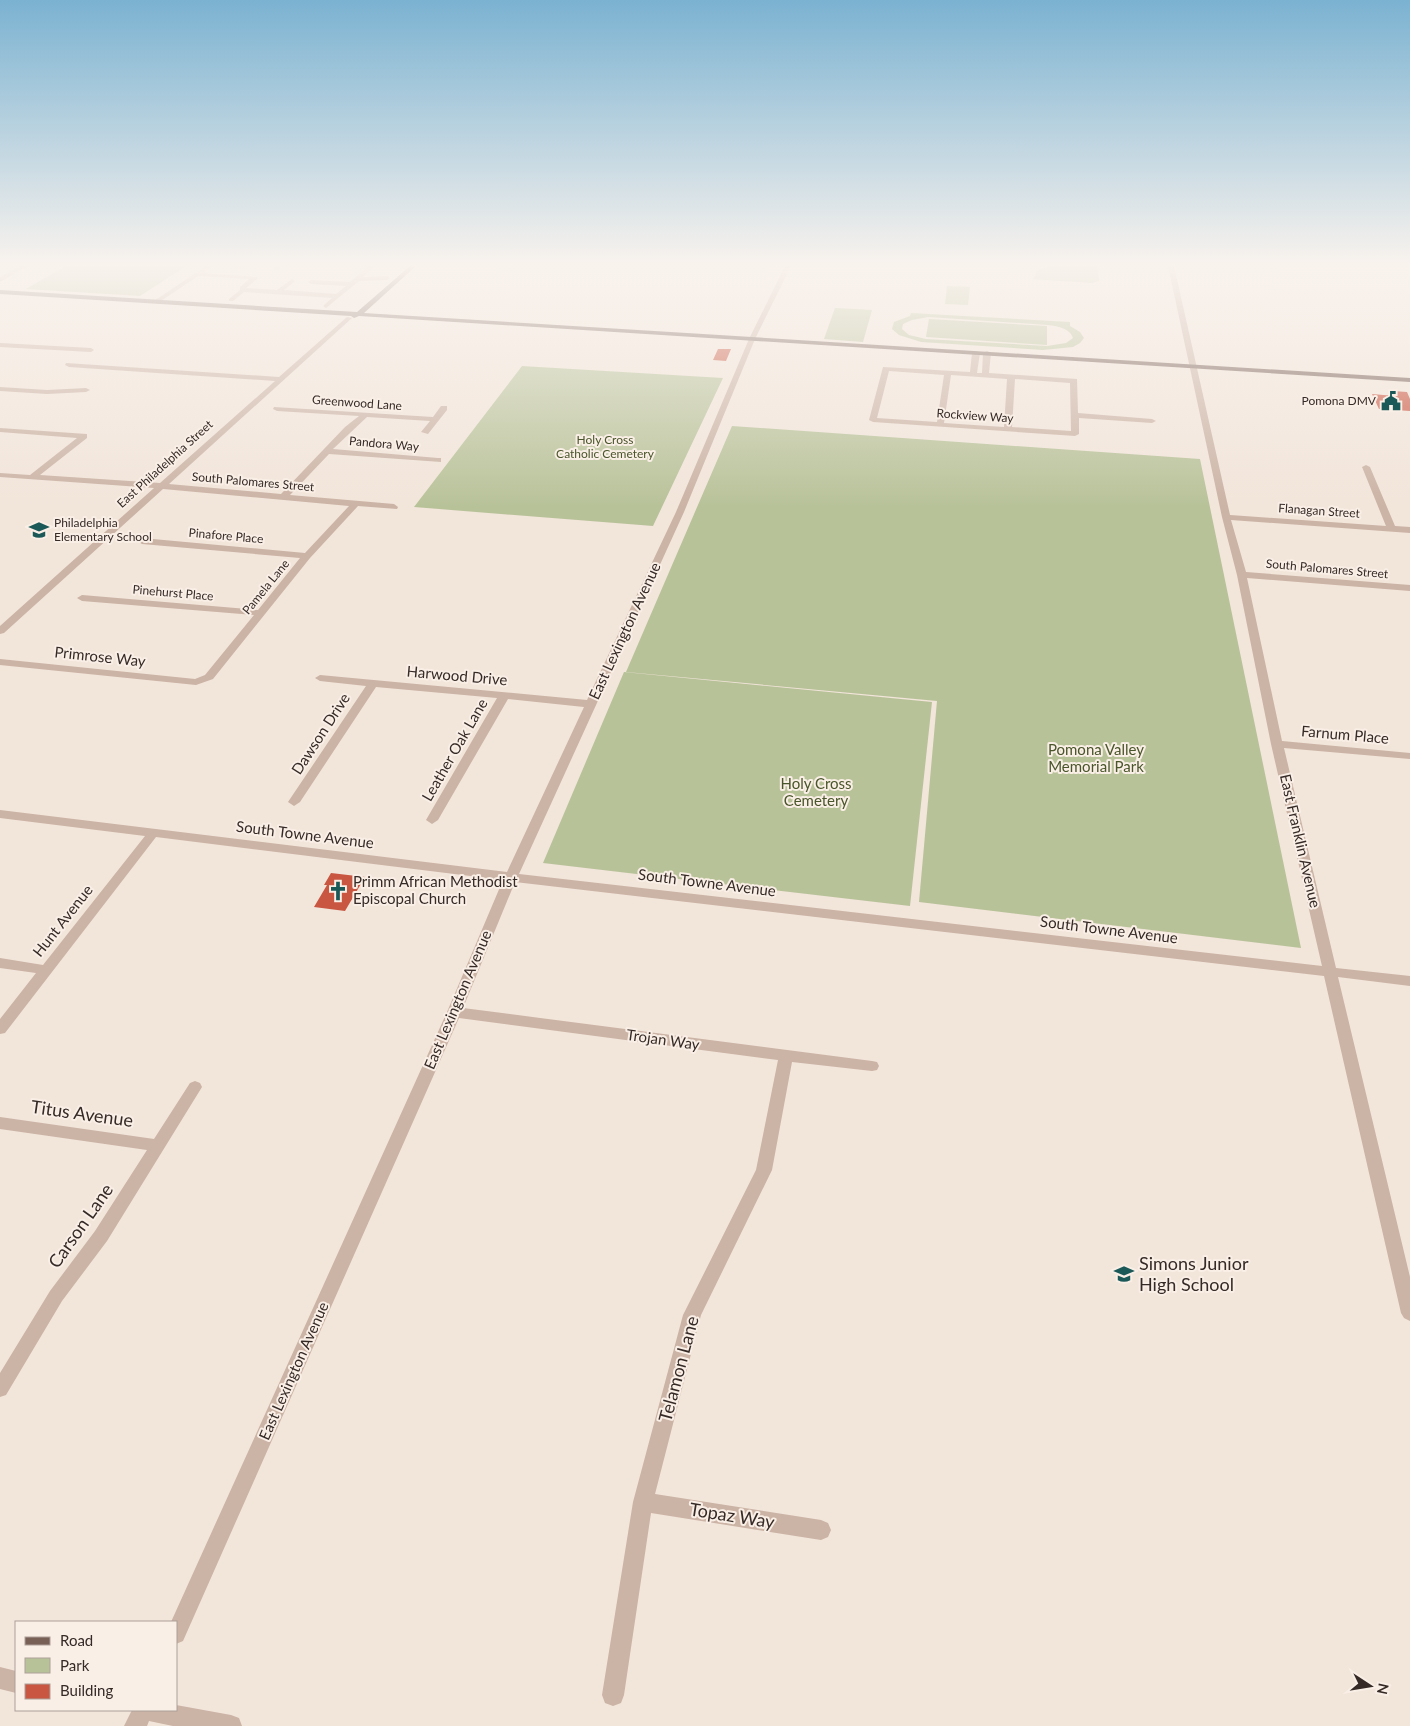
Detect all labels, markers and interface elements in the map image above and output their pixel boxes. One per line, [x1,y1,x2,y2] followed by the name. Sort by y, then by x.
[1380,390,1402,412] public building icon: Pomona DMV
[312,392,402,413] street label: Greenwood Lane
[1302,393,1377,408] place label: Pomona DMV
[936,405,1015,426] street label: Rockview Way
[114,416,216,511] street label: East Philadelphia Street
[556,432,655,461] park label: Holy Cross Catholic Cemetery
[348,433,420,454] street label: Pandora Way
[191,469,316,494] street label: South Palomares Street
[1278,500,1361,521] street label: Flanagan Street
[54,515,152,544] place label: Philadelphia Elementary School
[28,519,50,541] school or university icon: Philadelphia Elementary School
[188,525,264,546] street label: Pinafore Place
[239,556,292,617] street label: Pamela Lane
[1265,556,1390,581] street label: South Palomares Street
[584,559,664,702] street label: East Lexington Avenue
[132,581,214,604] street label: Pinehurst Place
[54,642,147,670] street label: Primrose Way
[406,662,508,688] street label: Harwood Drive
[287,689,353,777] street label: Dawson Drive
[418,695,491,804] street label: Leather Oak Lane
[1300,721,1390,747] street label: Farnum Place
[1048,740,1144,775] park label: Pomona Valley Memorial Park
[1277,772,1325,910] street label: East Franklin Avenue
[780,774,852,809] park label: Holy Cross Cemetery
[235,817,375,851] street label: South Towne Avenue
[637,865,777,899] street label: South Towne Avenue
[353,872,518,907] place label: Primm African Methodist Episcopal Church
[327,880,349,902] church icon: Primm African Methodist Episcopal Church
[29,881,96,960] street label: Hunt Avenue
[1039,912,1179,946] street label: South Towne Avenue
[420,927,495,1072] street label: East Lexington Avenue
[625,1025,701,1053] street label: Trojan Way
[30,1095,135,1131] street label: Titus Avenue
[43,1179,117,1272] street label: Carson Lane
[1139,1252,1249,1295] place label: Simons Junior High School
[1113,1263,1135,1285] school or university icon: Simons Junior High School
[255,1299,332,1442] street label: East Lexington Avenue
[653,1313,703,1424] street label: Telamon Lane
[688,1497,777,1533] street label: Topaz Way
[15,1621,178,1711] legend
[60,1631,93,1649] text: Road
[60,1656,90,1674] text: Park
[1345,1661,1395,1711] north arrow
[60,1681,113,1699] text: Building
[1374,1682,1393,1696] text: N

